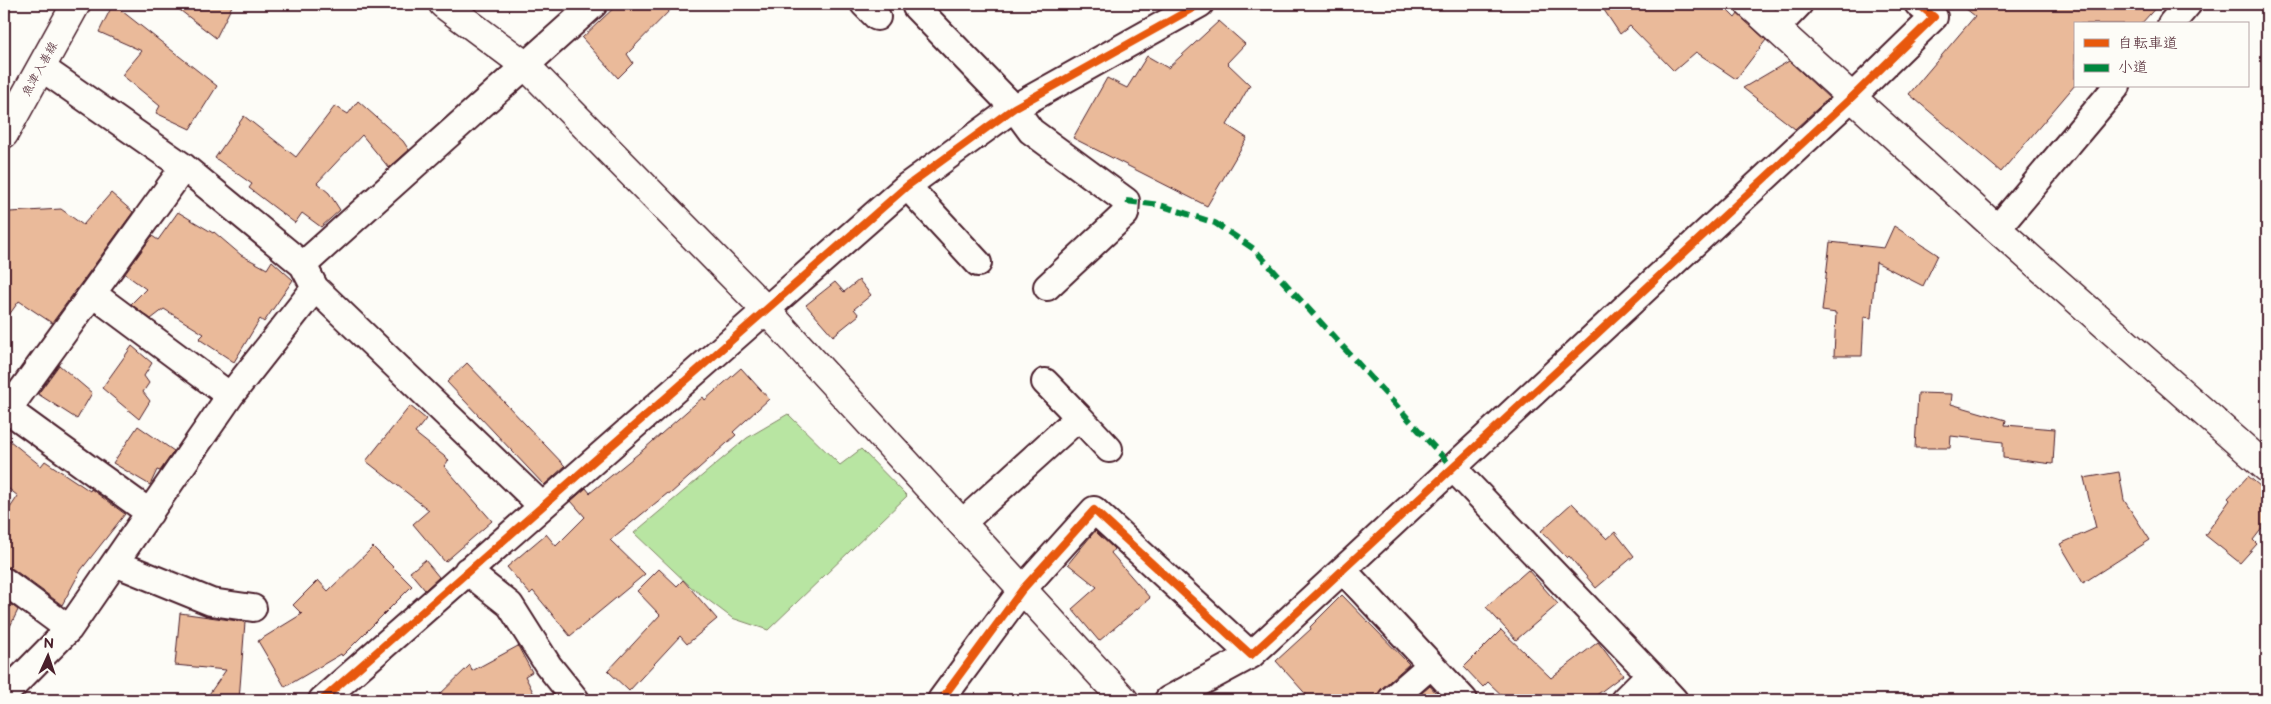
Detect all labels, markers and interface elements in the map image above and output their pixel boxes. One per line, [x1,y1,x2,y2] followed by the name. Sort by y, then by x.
[2074,22,2248,88] legend
[2118,34,2178,53] text: 自転車道
[19,39,61,99] street label: 魚津入善線
[2118,58,2148,77] text: 小道
[22,632,72,682] north arrow
[43,635,54,652] text: N

